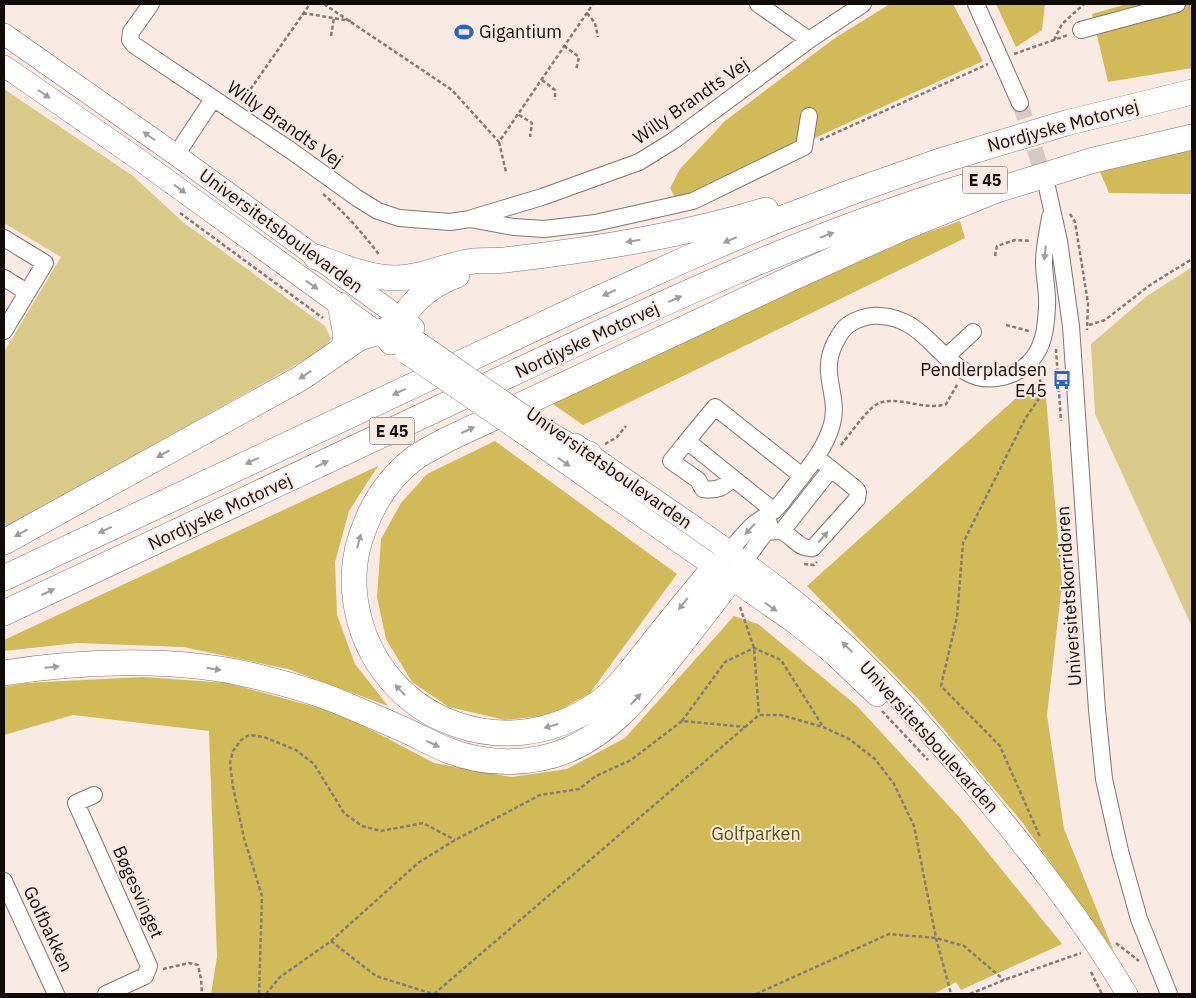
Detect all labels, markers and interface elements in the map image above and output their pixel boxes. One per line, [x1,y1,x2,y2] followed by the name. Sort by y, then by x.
[479,20,562,43] place label: Gigantium
[453,21,475,43] sports icon: Gigantium
[628,52,753,149] street label: Willy Brandts Vej
[223,75,348,172] street label: Willy Brandts Vej
[37,89,51,99] one-way arrow
[984,94,1141,157] street label: Nordjyske Motorvej
[142,131,156,141] one-way arrow
[195,163,368,298] street label: Universitetsboulevarden
[962,166,1008,194] road number: E 45
[173,184,187,194] one-way arrow
[820,231,835,239] one-way arrow
[722,236,737,244] one-way arrow
[624,237,640,245] one-way arrow
[1041,245,1049,261] one-way arrow
[305,280,319,290] one-way arrow
[602,290,616,298] one-way arrow
[668,295,682,303] one-way arrow
[511,296,662,383] street label: Nordjyske Motorvej
[920,358,1047,402] place label: Pendlerpladsen E45
[1051,369,1073,391] bus stop icon: Pendlerpladsen E45
[298,370,311,380] one-way arrow
[392,388,406,396] one-way arrow
[522,402,697,534] street label: Universitetsboulevarden
[370,418,414,444] road number: E 45
[461,426,475,434] one-way arrow
[156,450,169,459] one-way arrow
[245,457,259,465] one-way arrow
[558,457,571,467] one-way arrow
[315,459,329,467] one-way arrow
[144,468,295,555] street label: Nordjyske Motorvej
[1051,505,1086,687] street label: Universitetskorridoren
[744,523,756,535] one-way arrow
[98,526,112,534] one-way arrow
[13,529,28,537] one-way arrow
[817,531,828,544] one-way arrow
[356,534,364,549] one-way arrow
[41,588,55,596] one-way arrow
[678,597,689,610] one-way arrow
[765,602,778,612] one-way arrow
[842,641,854,653] one-way arrow
[855,656,1004,818] street label: Universitetsboulevarden
[44,663,60,671] one-way arrow
[207,666,223,674] one-way arrow
[394,684,406,696] one-way arrow
[630,693,642,705] one-way arrow
[543,723,558,731] one-way arrow
[426,740,440,748] one-way arrow
[711,822,801,845] park label: Golfparken
[108,842,169,942] street label: Bøgesvinget
[19,882,78,975] street label: Golfbakken

